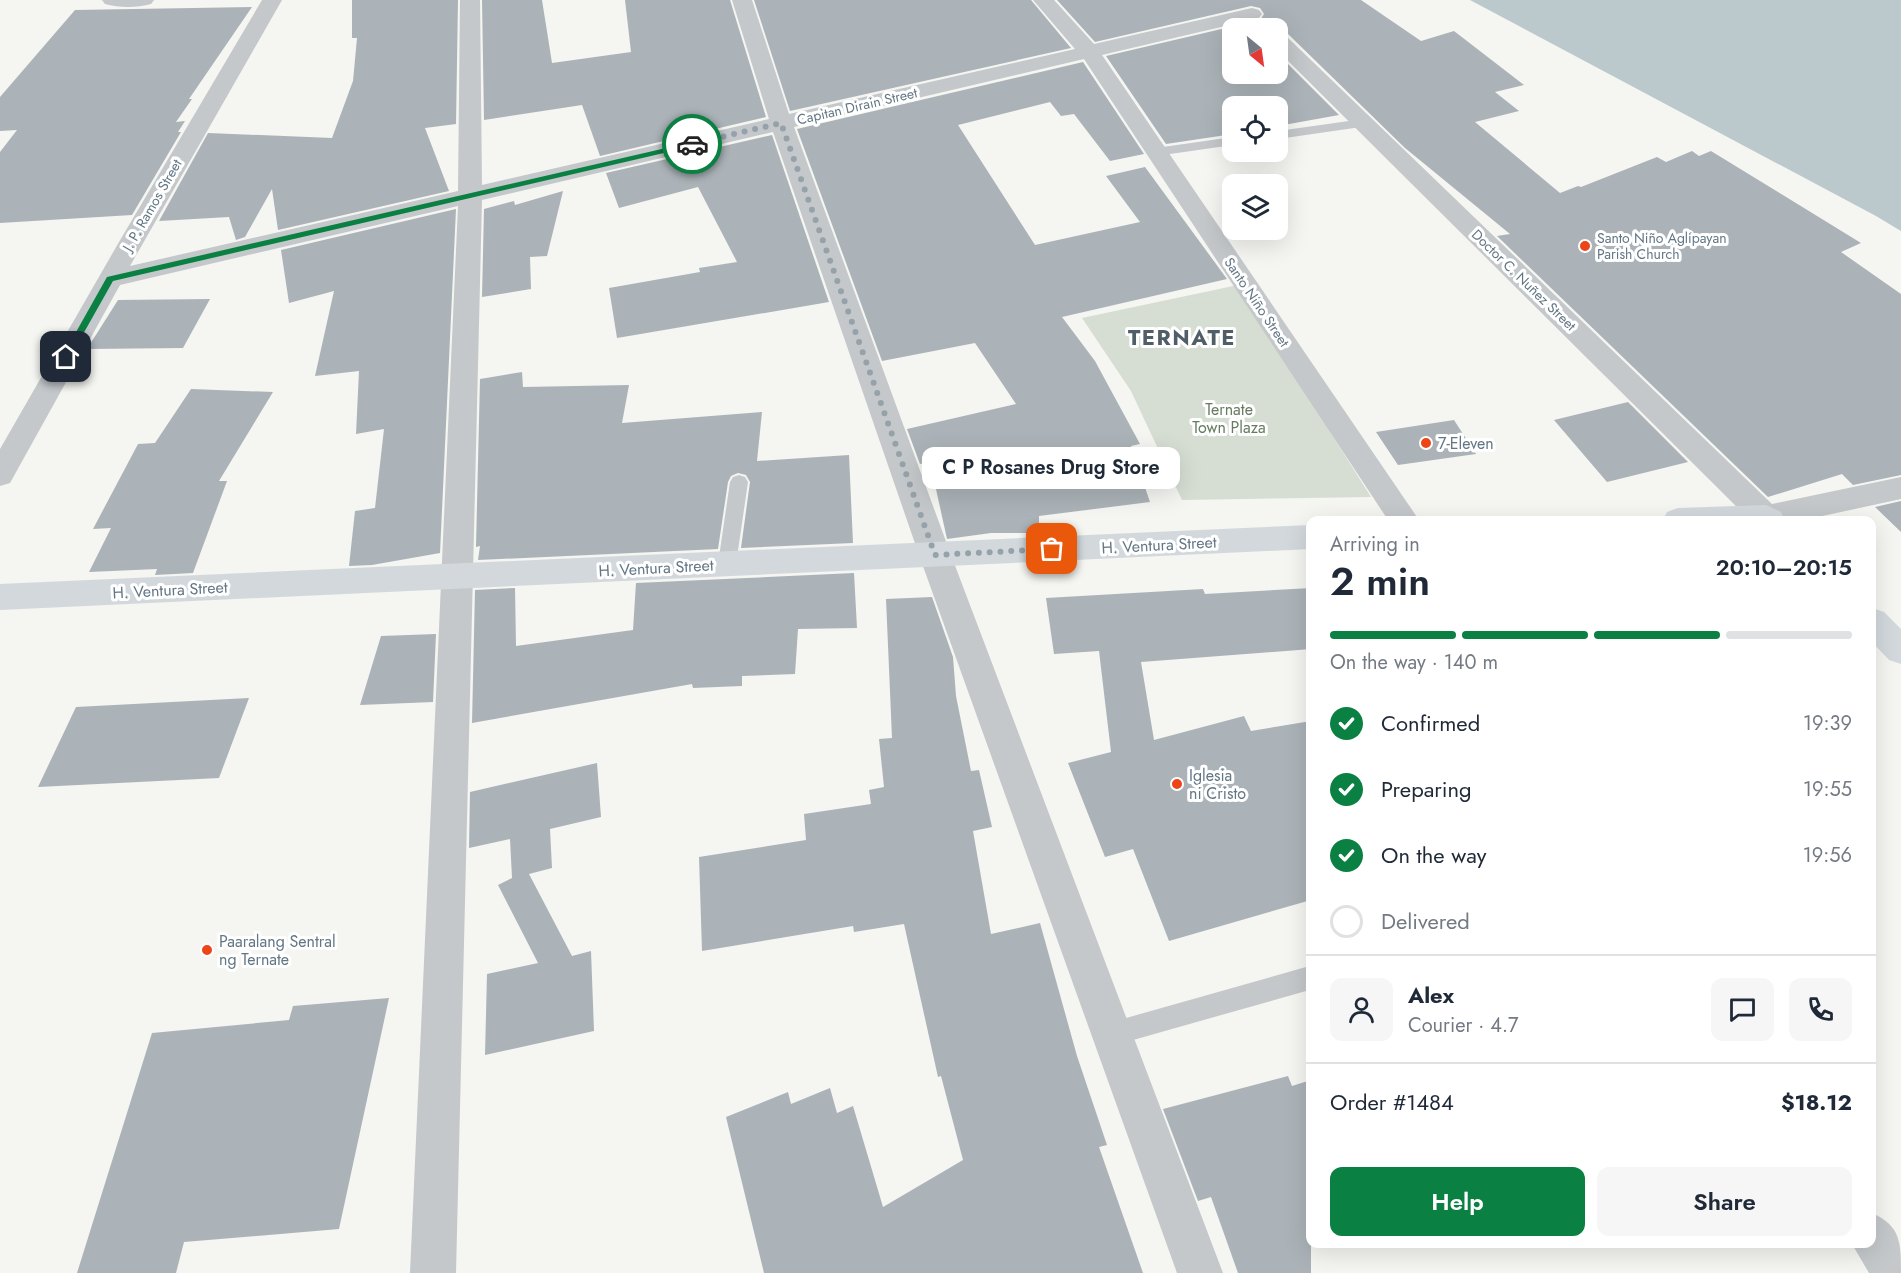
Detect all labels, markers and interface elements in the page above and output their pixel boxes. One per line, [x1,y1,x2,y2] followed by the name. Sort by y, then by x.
[1222,18,1288,84] north arrow
[1222,18,1288,240] map controls
[795,82,920,130] street label: Capitan Dirain Street
[1222,96,1288,162] button: locate
[662,114,722,174] courier
[676,128,709,161] icon: car
[117,155,187,256] street label: J. P. Ramos Street
[1222,174,1288,240] button: layers
[1467,225,1581,336] street label: Doctor C. Nuñez Street
[1597,228,1727,264] place label: Santo Niño Aglipayan Parish Church
[1578,239,1592,253] marker: Santo Niño Aglipayan Parish Church
[1220,253,1295,351] street label: Santo Niño Street
[1128,321,1236,353] district label: TERNATE
[40,331,91,382] pin
[49,340,82,373] icon: home
[1192,398,1266,439] park label: Ternate Town Plaza
[1438,432,1494,455] place label: 7-Eleven
[1419,436,1433,450] marker: 7-Eleven
[923,447,1181,489] callout: C P Rosanes Drug Store
[942,453,1160,482] text: C P Rosanes Drug Store
[1026,523,1077,574] pin
[1101,530,1217,560] street label: H. Ventura Street
[1330,530,1420,559] text: Arriving in
[1035,532,1068,565] icon: bag
[1716,551,1852,583] text: 20:10–20:15
[598,553,714,583] street label: H. Ventura Street
[1330,553,1430,610] text: 2 min
[112,575,228,605] street label: H. Ventura Street
[1330,648,1498,677] text: On the way · 140 m
[1330,707,1363,740] icon: check
[1381,707,1480,739] text: Confirmed
[1803,709,1852,738] text: 19:39
[1189,764,1246,805] place label: Iglesia ni Cristo
[1330,773,1363,806] icon: check
[1381,773,1472,805] text: Preparing
[1803,775,1852,804] text: 19:55
[1170,777,1184,791] marker: Iglesia ni Cristo
[1330,839,1363,872] icon: check
[1381,839,1486,871] text: On the way
[1803,841,1852,870] text: 19:56
[1381,905,1470,937] text: Delivered
[219,930,336,971] place label: Paaralang Sentral ng Ternate
[200,943,214,957] marker: Paaralang Sentral ng Ternate
[1330,978,1393,1041] button: person
[1711,978,1774,1041] button: chat
[1789,978,1852,1041] button: phone
[1408,979,1454,1011] text: Alex
[1408,1011,1519,1040] text: Courier · 4.7
[1330,1086,1454,1118] text: Order #1484
[1781,1086,1852,1118] text: $18.12
[1330,1167,1585,1236] button: Help
[1597,1167,1852,1236] button: Share

